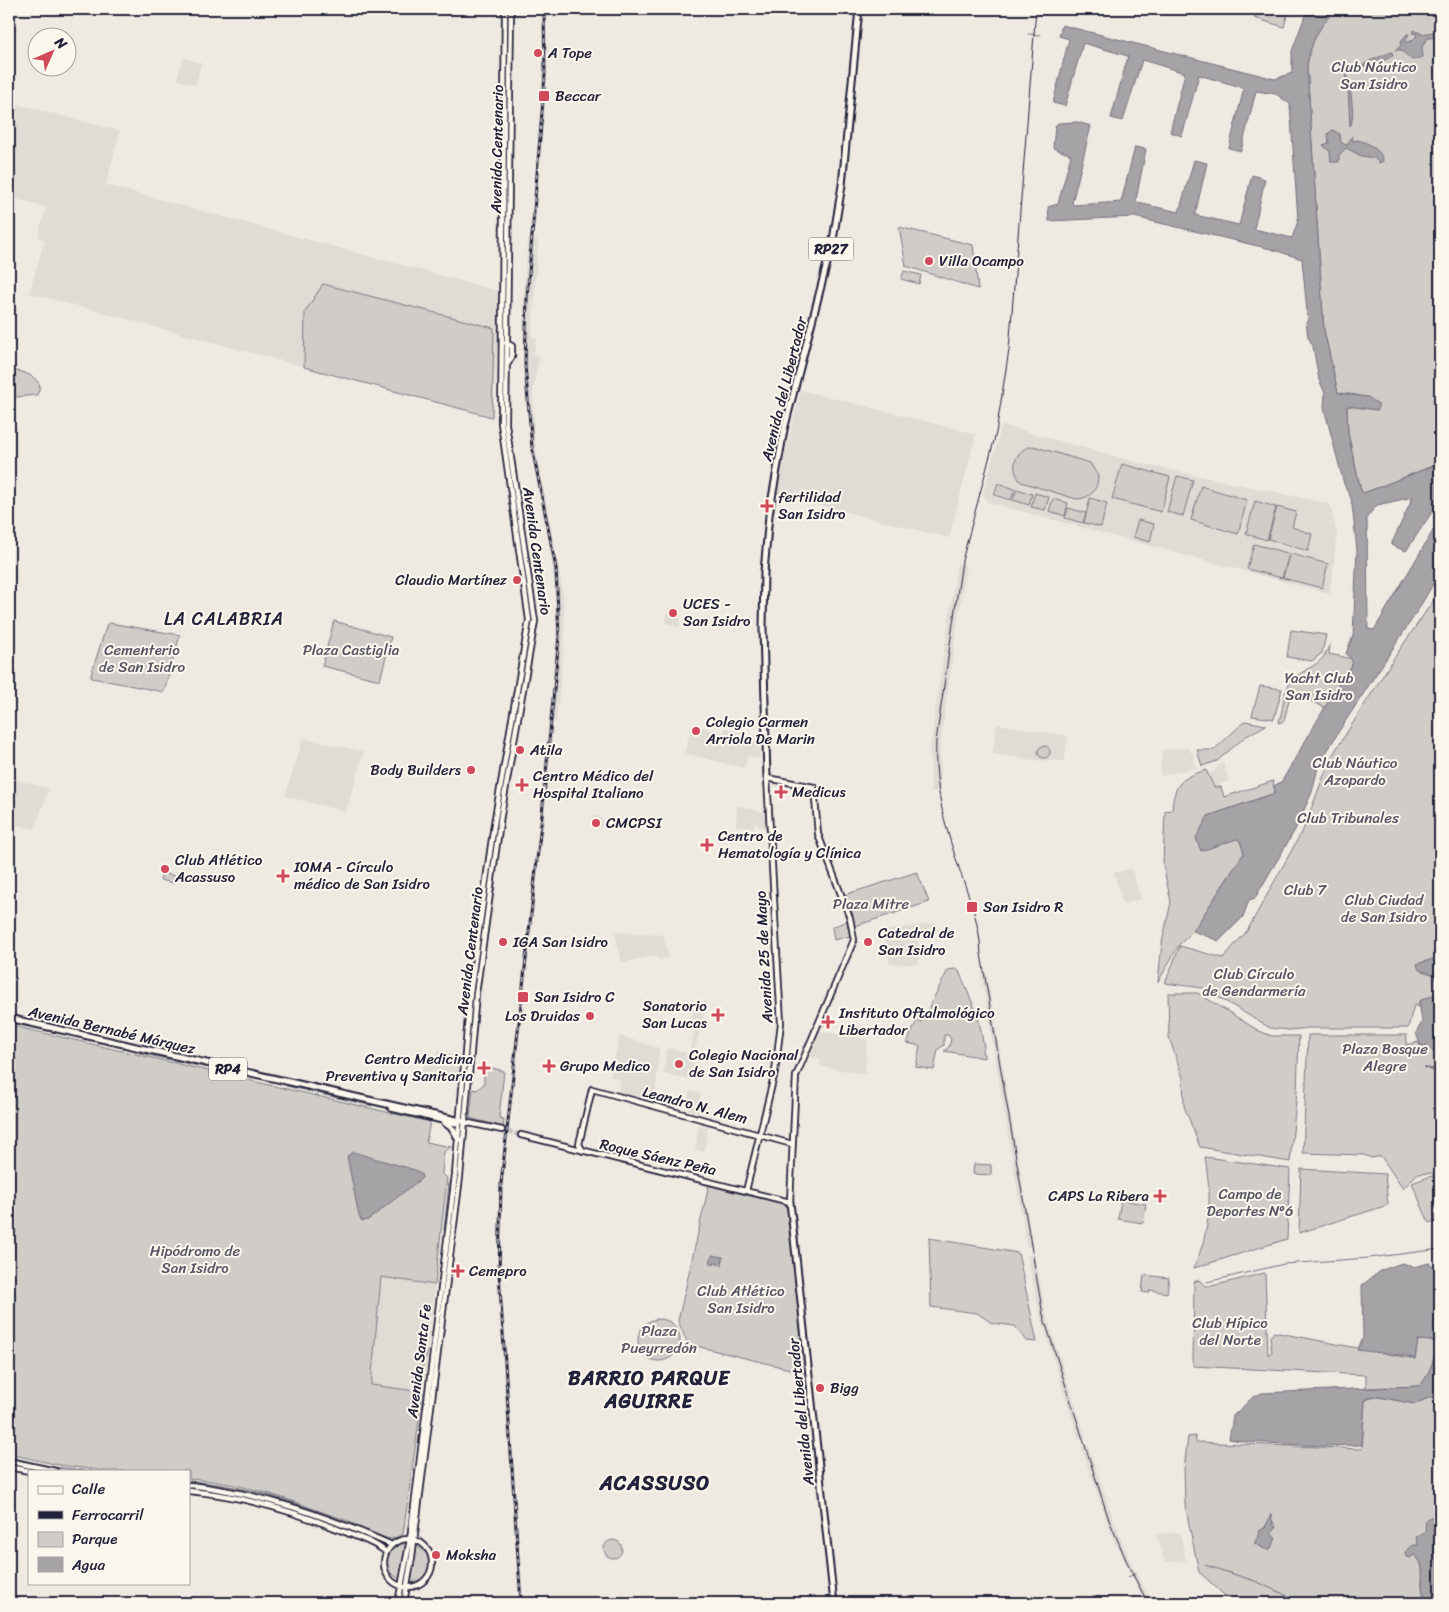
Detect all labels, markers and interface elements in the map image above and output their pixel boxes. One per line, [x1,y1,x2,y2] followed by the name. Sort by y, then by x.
[28,28,78,78] north arrow
[48,30,73,56] text: N
[547,40,592,66] place label: A Tope
[532,47,544,59] marker: A Tope
[1332,54,1417,97] park label: Club Náutico San Isidro
[555,83,602,109] place label: Beccar
[483,84,511,215] street label: Avenida Centenario
[537,89,551,103] marker: Beccar
[808,238,854,260] road number: RP27
[939,248,1024,274] place label: Villa Ocampo
[923,255,935,267] marker: Villa Ocampo
[753,313,815,465] street label: Avenida del Libertador
[515,484,559,617] street label: Avenida Centenario
[778,484,846,527] place label: fertilidad San Isidro
[760,499,774,513] marker: fertilidad San Isidro
[395,567,508,593] place label: Claudio Martínez
[511,574,523,586] marker: Claudio Martínez
[683,591,751,634] place label: UCES - San Isidro
[164,603,284,635] district label: LA CALABRIA
[667,607,679,619] marker: UCES - San Isidro
[99,637,186,680] park label: Cementerio de San Isidro
[303,637,400,663] park label: Plaza Castiglia
[1284,665,1354,708] park label: Yacht Club San Isidro
[705,709,815,752] place label: Colegio Carmen Arriola De Marin
[690,725,702,737] marker: Colegio Carmen Arriola De Marin
[529,737,563,763] place label: Atila
[514,744,526,756] marker: Atila
[1313,750,1398,793] park label: Club Náutico Azopardo
[370,757,462,783] place label: Body Builders
[533,763,654,806] place label: Centro Médico del Hospital Italiano
[465,764,477,776] marker: Body Builders
[515,778,529,792] marker: Centro Médico del Hospital Italiano
[792,779,847,805] place label: Medicus
[774,785,788,799] marker: Medicus
[1297,805,1399,831] park label: Club Tribunales
[606,810,663,836] place label: CMCPSI
[590,817,602,829] marker: CMCPSI
[718,823,862,866] place label: Centro de Hematología y Clínica
[700,838,714,852] marker: Centro de Hematología y Clínica
[174,847,263,890] place label: Club Atlético Acassuso
[293,854,431,897] place label: IOMA - Círculo médico de San Isidro
[159,863,171,875] marker: Club Atlético Acassuso
[276,869,290,883] marker: IOMA - Círculo médico de San Isidro
[1284,877,1328,903] park label: Club 7
[449,885,491,1018] street label: Avenida Centenario
[1341,887,1428,930] park label: Club Ciudad de San Isidro
[748,890,780,1025] street label: Avenida 25 de Mayo
[833,891,909,917] park label: Plaza Mitre
[983,894,1063,920] place label: San Isidro R
[965,900,979,914] marker: San Isidro R
[878,920,955,963] place label: Catedral de San Isidro
[512,929,609,955] place label: IGA San Isidro
[497,936,509,948] marker: IGA San Isidro
[862,936,874,948] marker: Catedral de San Isidro
[1202,961,1306,1004] park label: Club Círculo de Gendarmería
[534,984,615,1010] place label: San Isidro C
[516,990,530,1004] marker: San Isidro C
[642,993,708,1036] place label: Sanatorio San Lucas
[25,998,199,1062] street label: Avenida Bernabé Márquez
[838,1000,995,1043] place label: Instituto Oftalmológico Libertador
[505,1003,580,1029] place label: Los Druidas
[711,1008,725,1022] marker: Sanatorio San Lucas
[584,1010,596,1022] marker: Los Druidas
[821,1015,835,1029] marker: Instituto Oftalmológico Libertador
[1342,1036,1428,1079] park label: Plaza Bosque Alegre
[689,1042,799,1085] place label: Colegio Nacional de San Isidro
[325,1046,473,1089] place label: Centro Medicina Preventiva y Sanitaria
[560,1053,651,1079] place label: Grupo Medico
[209,1058,247,1080] road number: RP4
[673,1058,685,1070] marker: Colegio Nacional de San Isidro
[542,1059,556,1073] marker: Grupo Medico
[477,1061,491,1075] marker: Centro Medicina Preventiva y Sanitaria
[640,1078,750,1132] street label: Leandro N. Alem
[597,1131,719,1183] street label: Roque Sáenz Peña
[1207,1181,1293,1224] park label: Campo de Deportes Nº6
[1048,1183,1149,1209] place label: CAPS La Ribera
[1153,1189,1167,1203] marker: CAPS La Ribera
[150,1238,241,1281] park label: Hipódromo de San Isidro
[469,1258,527,1284] place label: Cemepro
[451,1264,465,1278] marker: Cemepro
[697,1278,785,1321] park label: Club Atlético San Isidro
[399,1303,439,1420] street label: Avenida Santa Fe
[1192,1310,1268,1353] park label: Club Hípico del Norte
[621,1318,697,1361] park label: Plaza Pueyrredón
[780,1336,822,1488] street label: Avenida del Libertador
[568,1361,731,1419] district label: BARRIO PARQUE AGUIRRE
[830,1375,859,1401] place label: Bigg
[814,1382,826,1394] marker: Bigg
[599,1466,710,1501] district label: ACASSUSO
[28,1470,190,1584] legend
[72,1476,105,1502] text: Calle
[72,1502,144,1528] text: Ferrocarril
[72,1526,117,1552] text: Parque
[446,1542,497,1568] place label: Moksha
[430,1549,442,1561] marker: Moksha
[71,1552,105,1578] text: Agua

